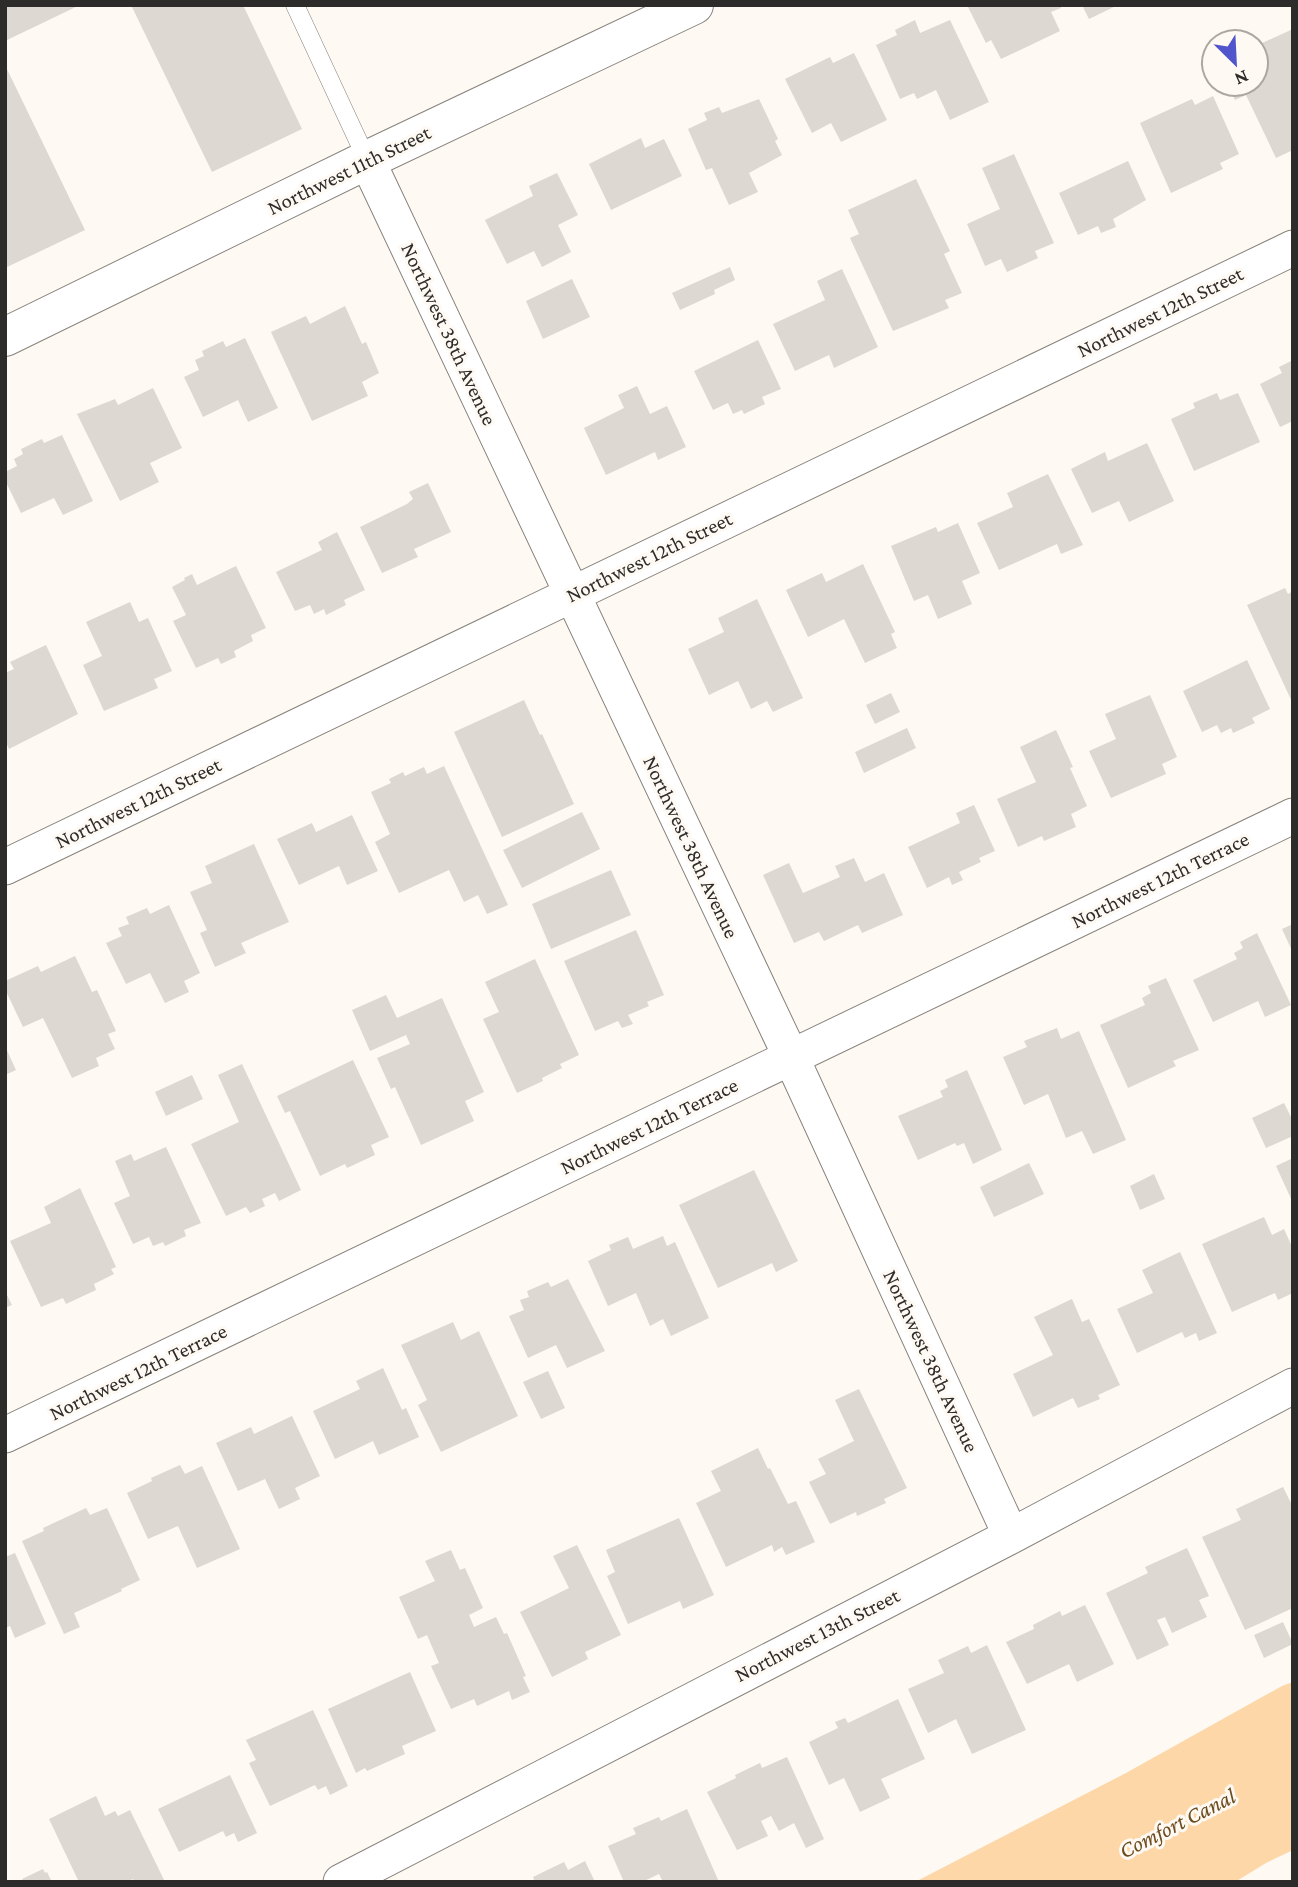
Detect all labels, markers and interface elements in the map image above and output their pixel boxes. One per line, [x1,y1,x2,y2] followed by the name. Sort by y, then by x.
[1200,28,1270,98] north arrow
[1231,66,1252,90] text: N
[263,120,436,220] street label: Northwest 11th Street
[396,239,502,429] street label: Northwest 38th Avenue
[1073,261,1248,363] street label: Northwest 12th Street
[562,506,737,608] street label: Northwest 12th Street
[51,752,226,854] street label: Northwest 12th Street
[638,752,744,942] street label: Northwest 38th Avenue
[1067,827,1253,933] street label: Northwest 12th Terrace
[556,1073,742,1179] street label: Northwest 12th Terrace
[878,1266,984,1456] street label: Northwest 38th Avenue
[45,1319,231,1425] street label: Northwest 12th Terrace
[731,1583,904,1687] street label: Northwest 13th Street
[1114,1782,1240,1863] water label: Comfort Canal

